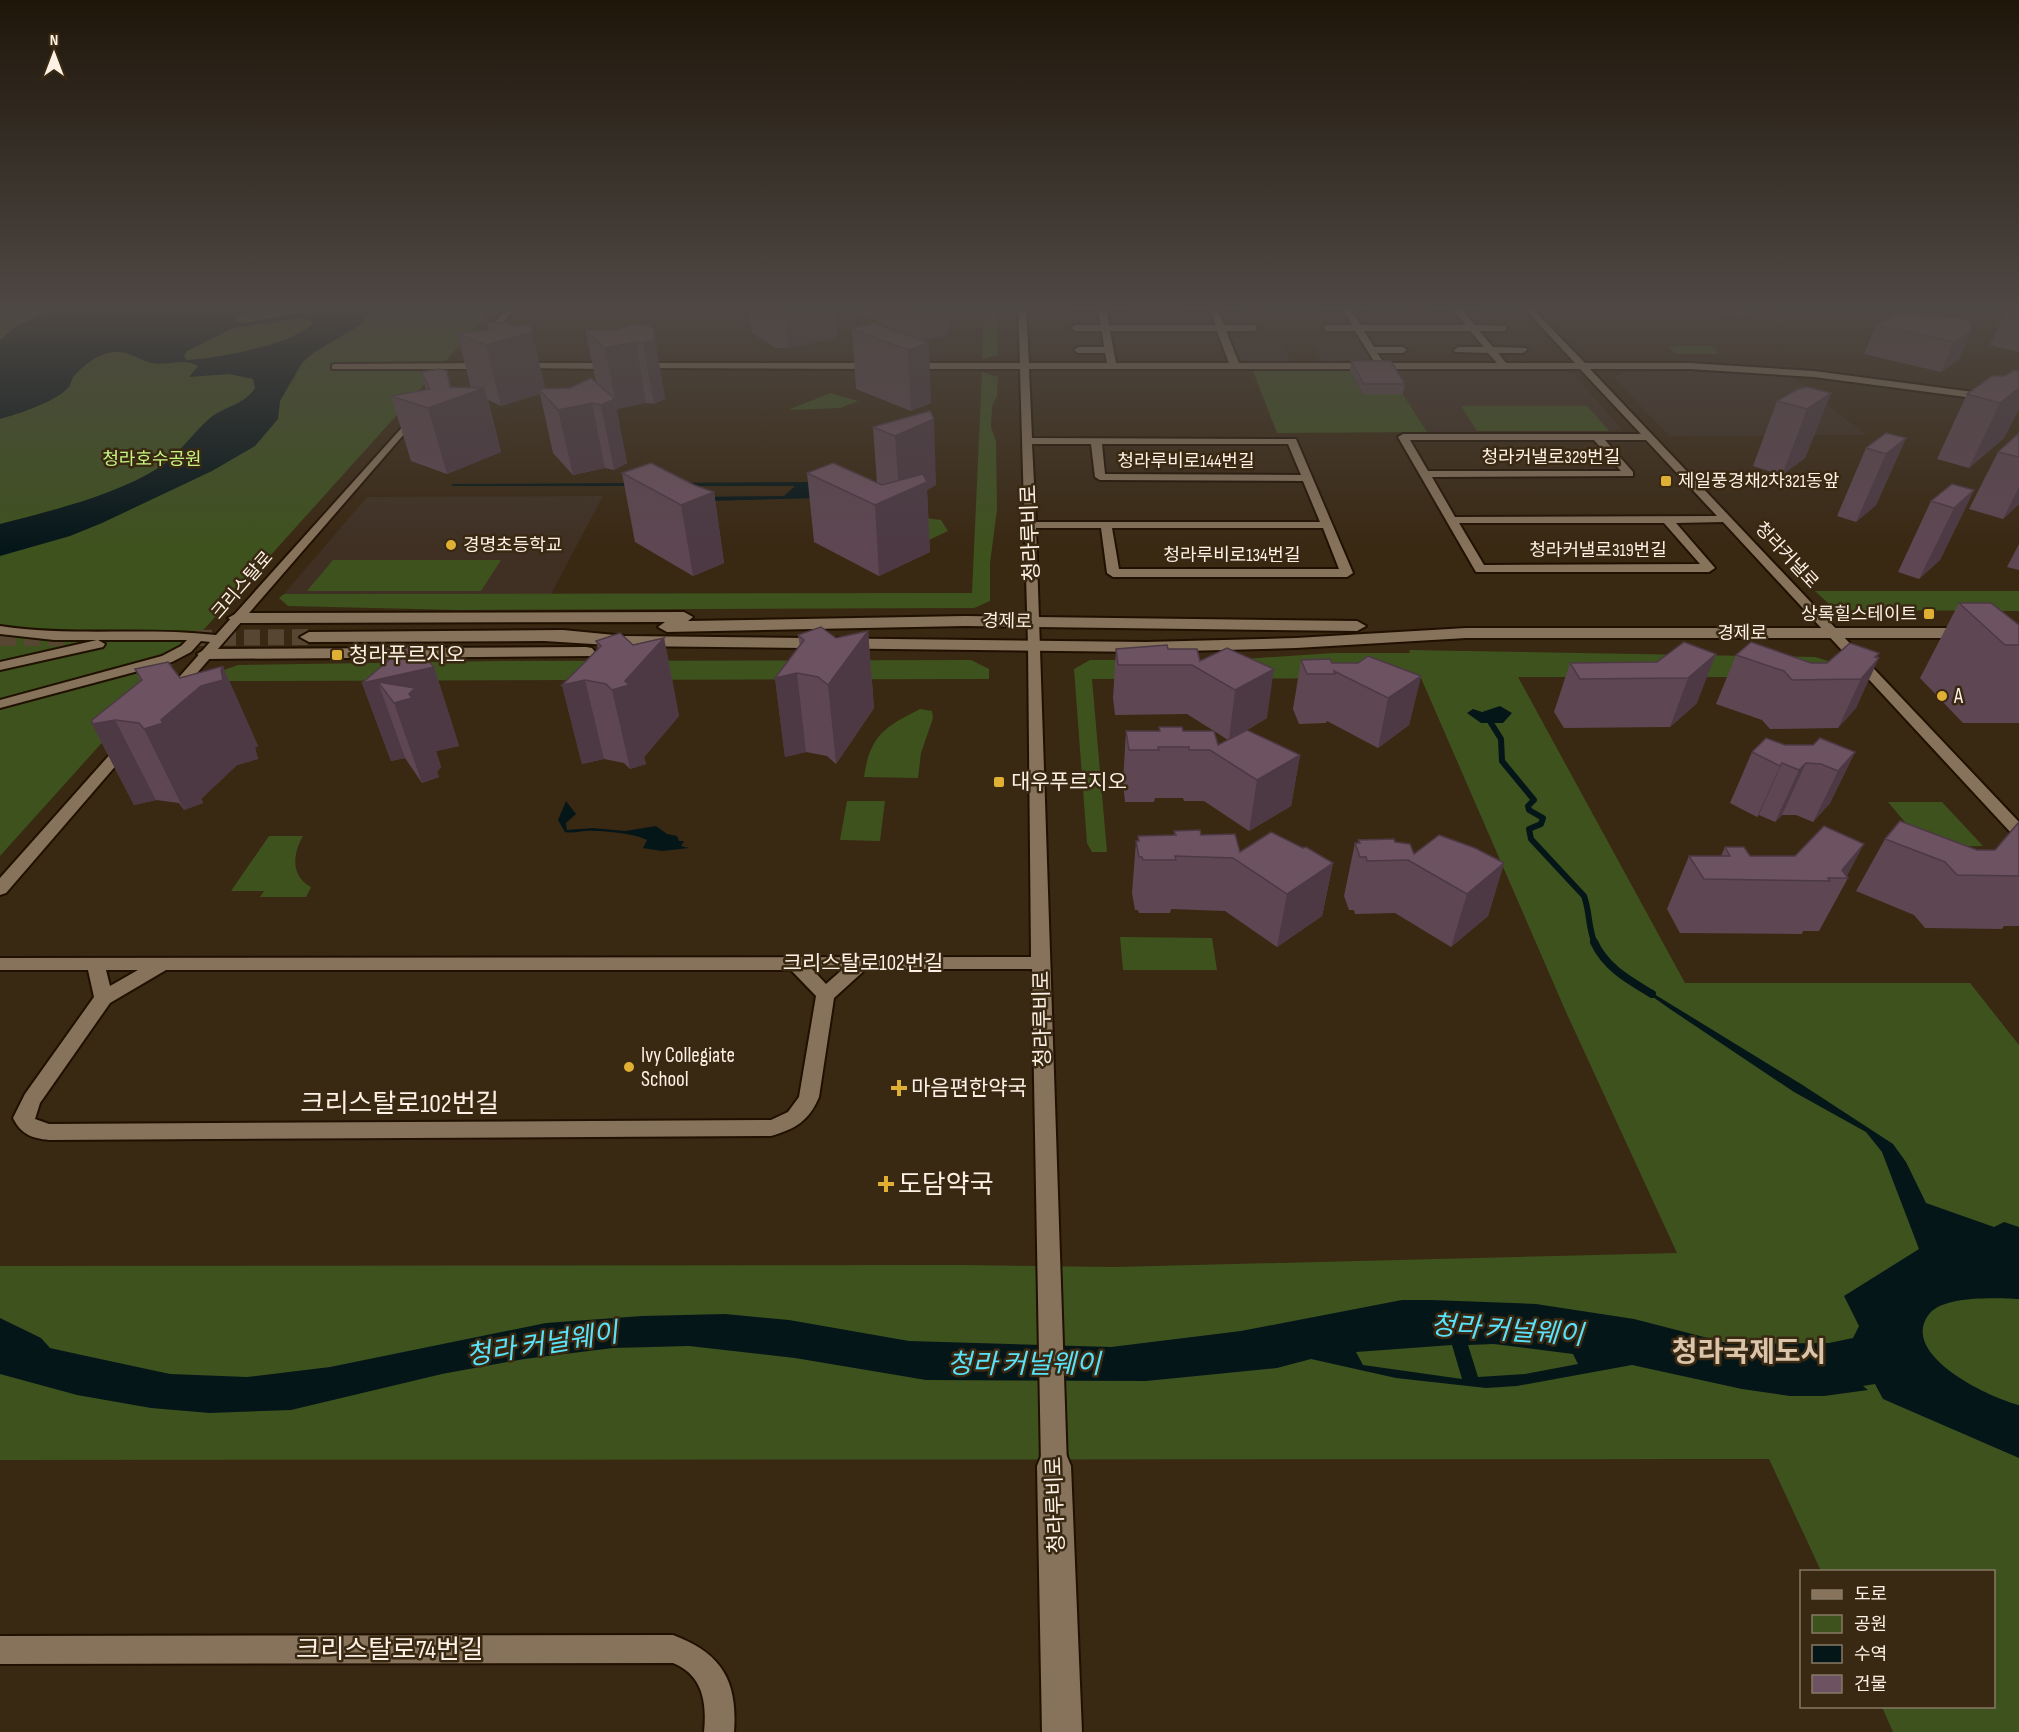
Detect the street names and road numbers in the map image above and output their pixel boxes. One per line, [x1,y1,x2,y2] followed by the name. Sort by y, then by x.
[1482,447,1620,468] street label: 청라커낼로329번길
[1117,451,1255,472] street label: 청라루비로144번길
[1016,484,1045,582] street label: 청라루비로
[1751,518,1823,593] street label: 청라커낼로
[1529,540,1667,561] street label: 청라커낼로319번길
[1163,545,1301,566] street label: 청라루비로134번길
[207,547,277,623] street label: 크리스탈로
[982,611,1032,632] street label: 경제로
[1717,623,1767,644] street label: 경제로
[783,951,943,976] street label: 크리스탈로102번길
[1029,970,1056,1068] street label: 청라루비로
[301,1089,499,1120] street label: 크리스탈로102번길
[1041,1456,1070,1554] street label: 청라루비로
[296,1635,484,1666] street label: 크리스탈로74번길

